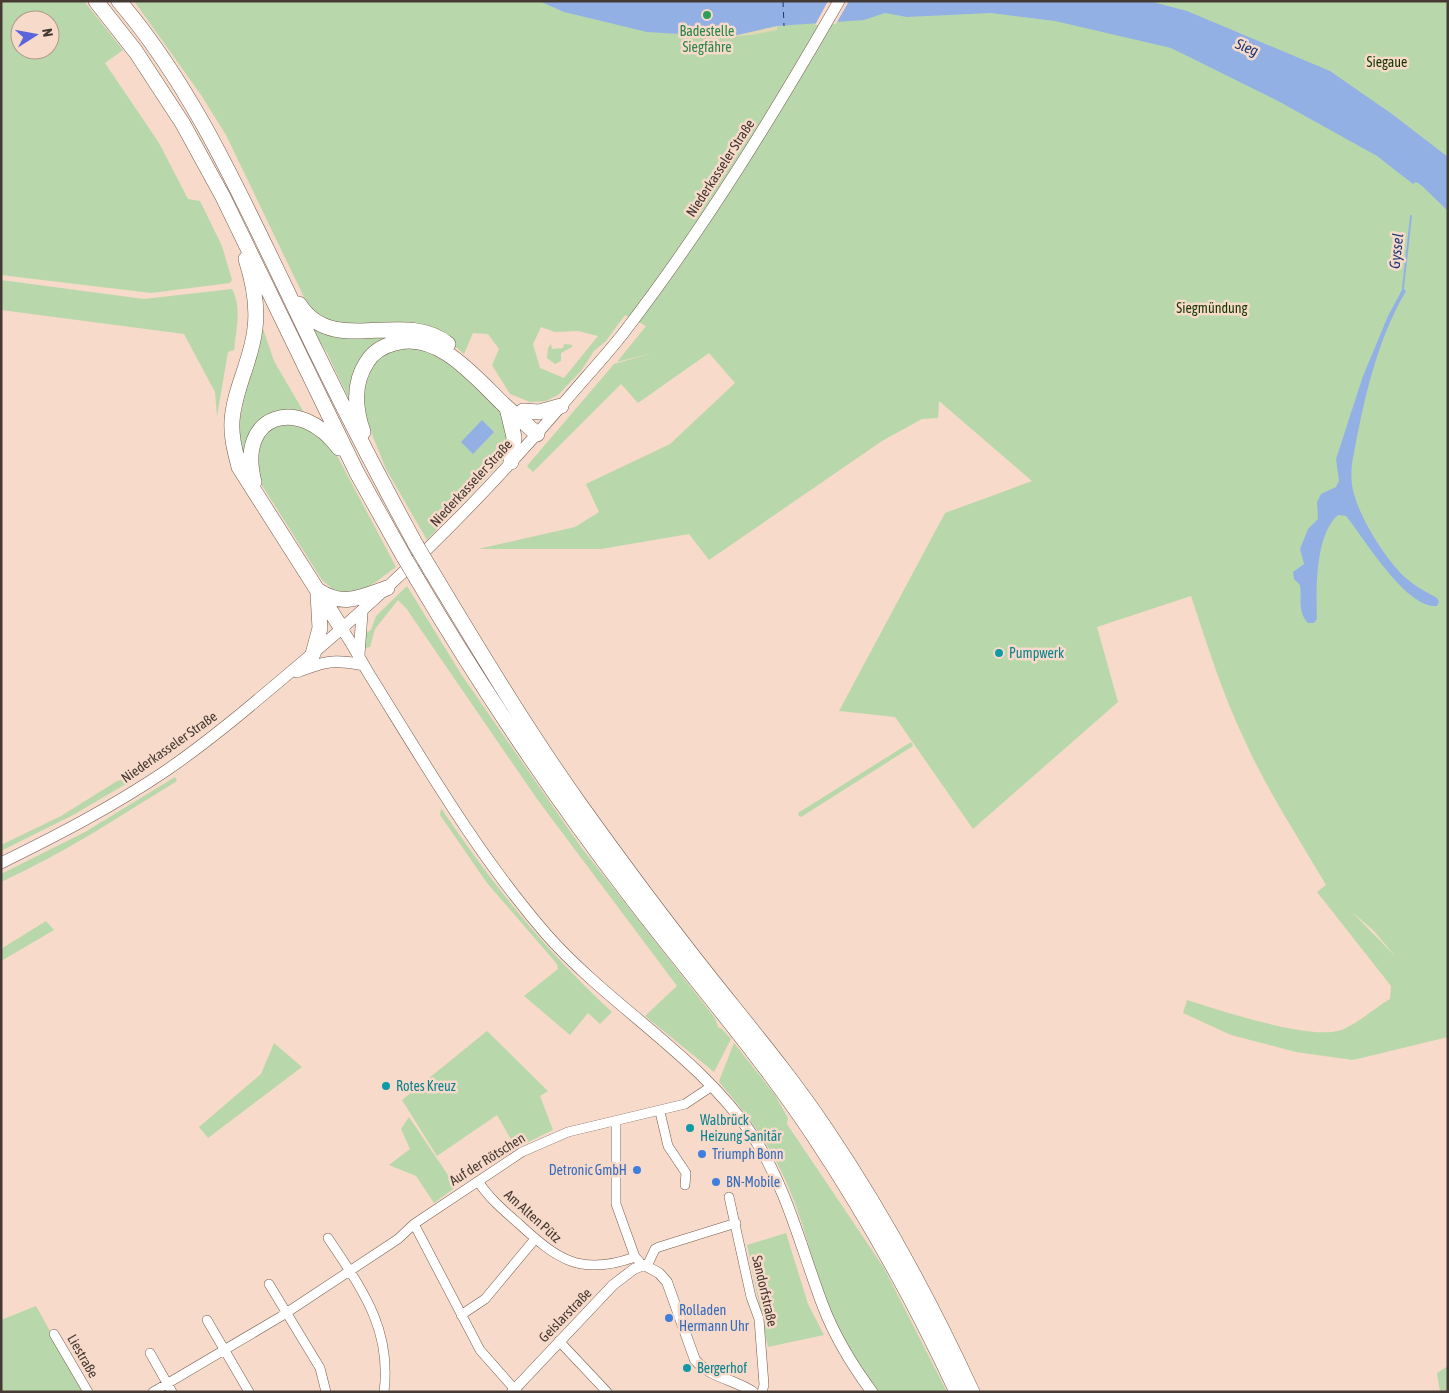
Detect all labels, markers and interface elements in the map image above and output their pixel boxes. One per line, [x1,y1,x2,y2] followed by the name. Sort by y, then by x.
[701,9,713,21] marker: Badestelle Siegfähre
[10,10,60,60] north arrow
[680,23,734,55] place label: Badestelle Siegfähre
[39,27,56,38] text: N
[1232,34,1261,59] water label: Sieg
[1367,54,1407,70] park label: Siegaue
[683,116,757,220] street label: Niederkasseler Straße
[1386,232,1406,270] water label: Gyssel
[1176,300,1248,316] park label: Siegmündung
[427,436,515,530] street label: Niederkasseler Straße
[1009,645,1064,661] place label: Pumpwerk
[993,647,1005,659] marker: Pumpwerk
[118,708,220,786] street label: Niederkasseler Straße
[396,1078,456,1094] place label: Rotes Kreuz
[380,1080,392,1092] marker: Rotes Kreuz
[700,1112,782,1144] place label: Walbrück Heizung Sanitär
[684,1122,696,1134] marker: Walbrück Heizung Sanitär
[446,1129,528,1189] street label: Auf der Rötschen
[712,1146,784,1162] place label: Triumph Bonn
[696,1148,708,1160] marker: Triumph Bonn
[549,1162,627,1178] place label: Detronic GmbH
[631,1164,643,1176] marker: Detronic GmbH
[726,1174,780,1190] place label: BN-Mobile
[710,1176,722,1188] marker: BN-Mobile
[501,1186,565,1246] street label: Am Alten Pütz
[749,1254,781,1328] street label: Sandorfstraße
[535,1285,595,1345] street label: Geislarstraße
[679,1302,750,1334] place label: Rolladen Hermann Uhr
[663,1312,675,1324] marker: Rolladen Hermann Uhr
[64,1332,102,1380] street label: Liestraße
[697,1360,747,1376] place label: Bergerhof
[681,1362,693,1374] marker: Bergerhof

